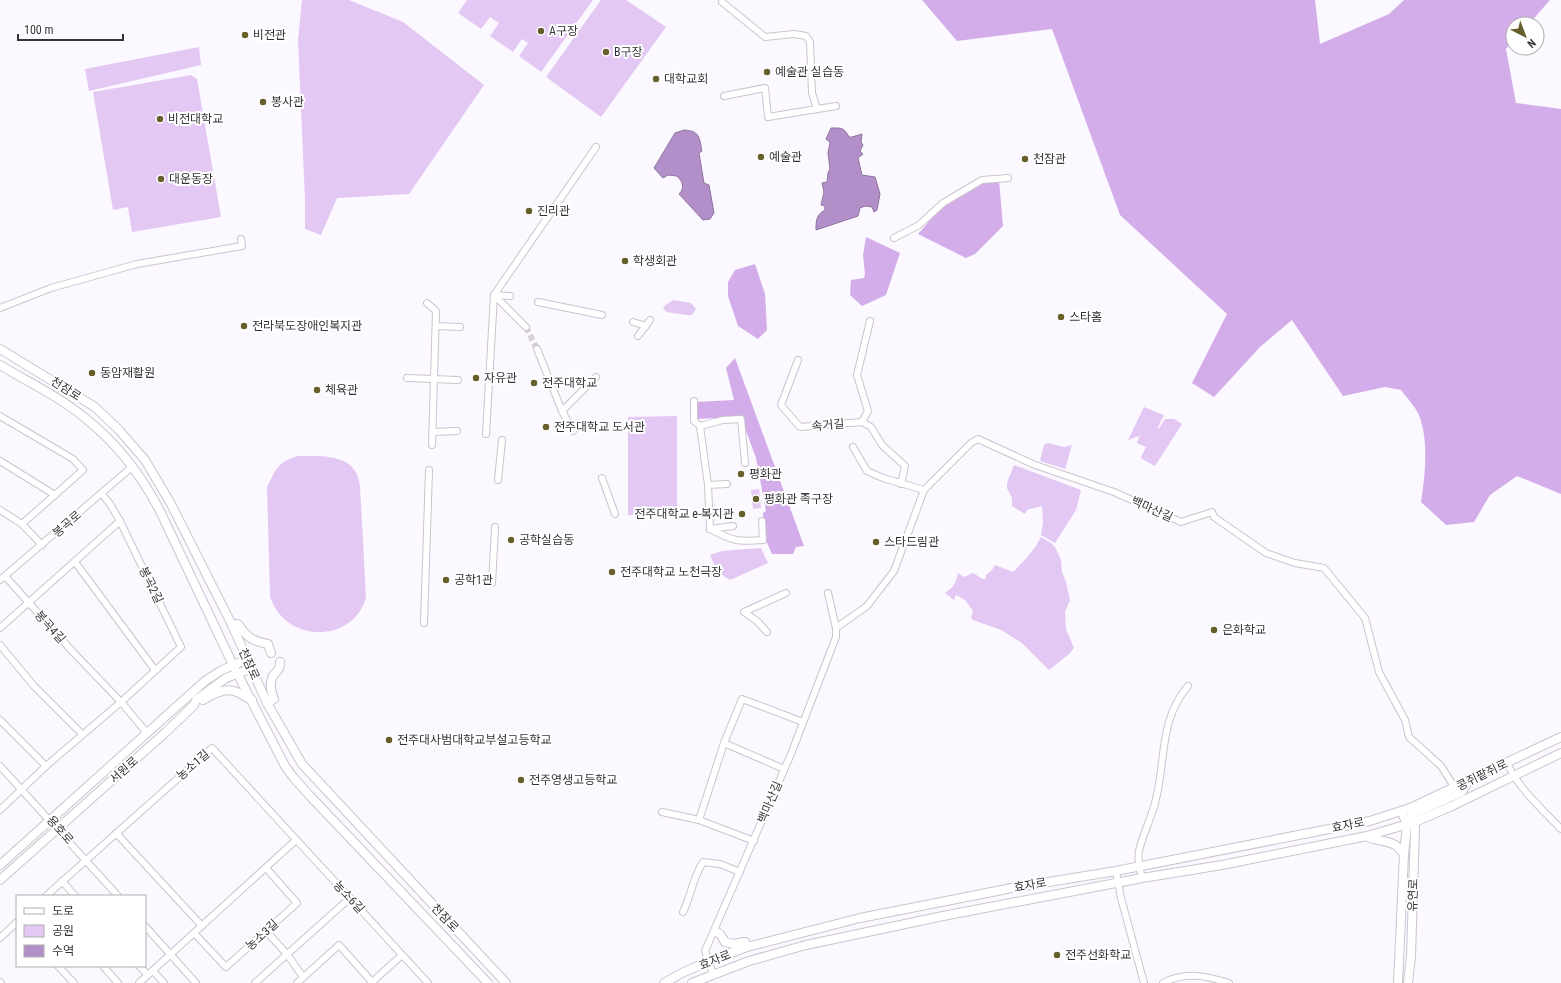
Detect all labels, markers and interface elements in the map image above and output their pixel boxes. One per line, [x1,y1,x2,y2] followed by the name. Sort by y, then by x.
[18,16,123,42] scale bar
[1505,16,1545,56] north arrow
[24,23,54,37] text: 100 m
[549,24,578,38] place label: A구장
[536,26,546,36] marker: A구장
[253,28,286,42] place label: 비전관
[240,30,250,40] marker: 비전관
[1524,36,1538,50] text: N
[614,45,643,59] place label: B구장
[601,47,611,57] marker: B구장
[775,65,844,79] place label: 예술관 실습동
[762,67,772,77] marker: 예술관 실습동
[664,72,708,86] place label: 대학교회
[651,74,661,84] marker: 대학교회
[271,95,304,109] place label: 봉사관
[258,97,268,107] marker: 봉사관
[168,112,223,126] place label: 비전대학교
[155,114,165,124] marker: 비전대학교
[769,150,802,164] place label: 예술관
[756,152,766,162] marker: 예술관
[1033,152,1066,166] place label: 천잠관
[1020,154,1030,164] marker: 천잠관
[169,172,213,186] place label: 대운동장
[156,174,166,184] marker: 대운동장
[537,204,570,218] place label: 진리관
[524,206,534,216] marker: 진리관
[633,254,677,268] place label: 학생회관
[620,256,630,266] marker: 학생회관
[1069,310,1102,324] place label: 스타홈
[1056,312,1066,322] marker: 스타홈
[252,319,362,333] place label: 전라북도장애인복지관
[239,321,249,331] marker: 전라북도장애인복지관
[100,366,155,380] place label: 동암재활원
[87,368,97,378] marker: 동암재활원
[484,371,517,385] place label: 자유관
[471,373,481,383] marker: 자유관
[48,374,84,404] street label: 천잠로
[542,376,597,390] place label: 전주대학교
[529,378,539,388] marker: 전주대학교
[325,383,358,397] place label: 체육관
[312,385,322,395] marker: 체육관
[811,417,845,433] street label: 속거길
[554,420,645,434] place label: 전주대학교 도서관
[541,422,551,432] marker: 전주대학교 도서관
[749,467,782,481] place label: 평화관
[736,469,746,479] marker: 평화관
[764,492,833,506] place label: 평화관 족구장
[751,494,761,504] marker: 평화관 족구장
[1129,494,1175,524] street label: 백마산길
[634,507,734,521] place label: 전주대학교 e-복지관
[50,508,84,540] street label: 봉곡로
[737,509,747,519] marker: 전주대학교 e-복지관
[519,533,574,547] place label: 공학실습동
[506,535,516,545] marker: 공학실습동
[884,535,939,549] place label: 스타드림관
[871,537,881,547] marker: 스타드림관
[136,564,166,606] street label: 봉곡2길
[620,565,722,579] place label: 전주대학교 노천극장
[607,567,617,577] marker: 전주대학교 노천극장
[454,573,493,587] place label: 공학1관
[441,575,451,585] marker: 공학1관
[32,608,68,646] street label: 봉곡4길
[1222,623,1266,637] place label: 은화학교
[1209,625,1219,635] marker: 은화학교
[236,646,262,682] street label: 천잠로
[397,733,552,747] place label: 전주대사범대학교부설고등학교
[384,735,394,745] marker: 전주대사범대학교부설고등학교
[174,747,212,783] street label: 농소1길
[107,754,141,786] street label: 서원로
[1454,757,1510,793] street label: 콩쥐팥쥐로
[529,773,617,787] place label: 전주영생고등학교
[516,775,526,785] marker: 전주영생고등학교
[755,779,785,825] street label: 백마산길
[44,813,76,847] street label: 용호로
[1330,815,1366,835] street label: 효자로
[1012,875,1048,895] street label: 효자로
[331,878,367,916] street label: 농소6길
[1405,878,1421,912] street label: 유연로
[16,895,146,967] legend
[428,901,462,935] street label: 천잠로
[52,904,74,918] text: 도로
[243,917,281,953] street label: 농소3길
[52,924,74,938] text: 공원
[52,944,74,958] text: 수역
[697,948,733,972] street label: 효자로
[1065,948,1131,962] place label: 전주선화학교
[1052,950,1062,960] marker: 전주선화학교

